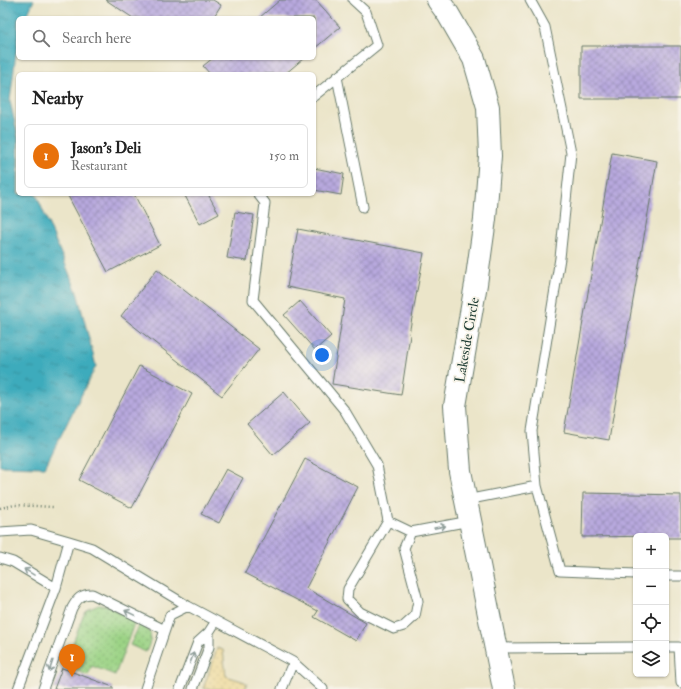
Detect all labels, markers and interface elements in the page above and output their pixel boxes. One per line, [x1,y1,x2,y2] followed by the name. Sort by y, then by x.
[16,16,316,60] search box
[30,27,52,49] icon: search
[62,29,131,48] text: Search here
[32,88,83,109] text: Nearby
[71,139,141,158] text: Jason's Deli
[44,148,48,164] text: 1
[269,148,299,164] text: 150 m
[71,158,127,174] text: Restaurant
[451,296,483,384] street label: Lakeside Circle
[312,345,332,365] your location
[433,522,446,530] one-way arrow
[633,533,669,677] map controls
[633,533,669,569] button: +
[23,567,35,575] one-way arrow
[633,569,669,605] button: −
[633,605,669,641] button: locate
[124,609,136,616] one-way arrow
[633,641,669,677] button: layers
[59,644,85,677] pin: 1
[188,653,196,665] one-way arrow
[47,659,54,672] one-way arrow

